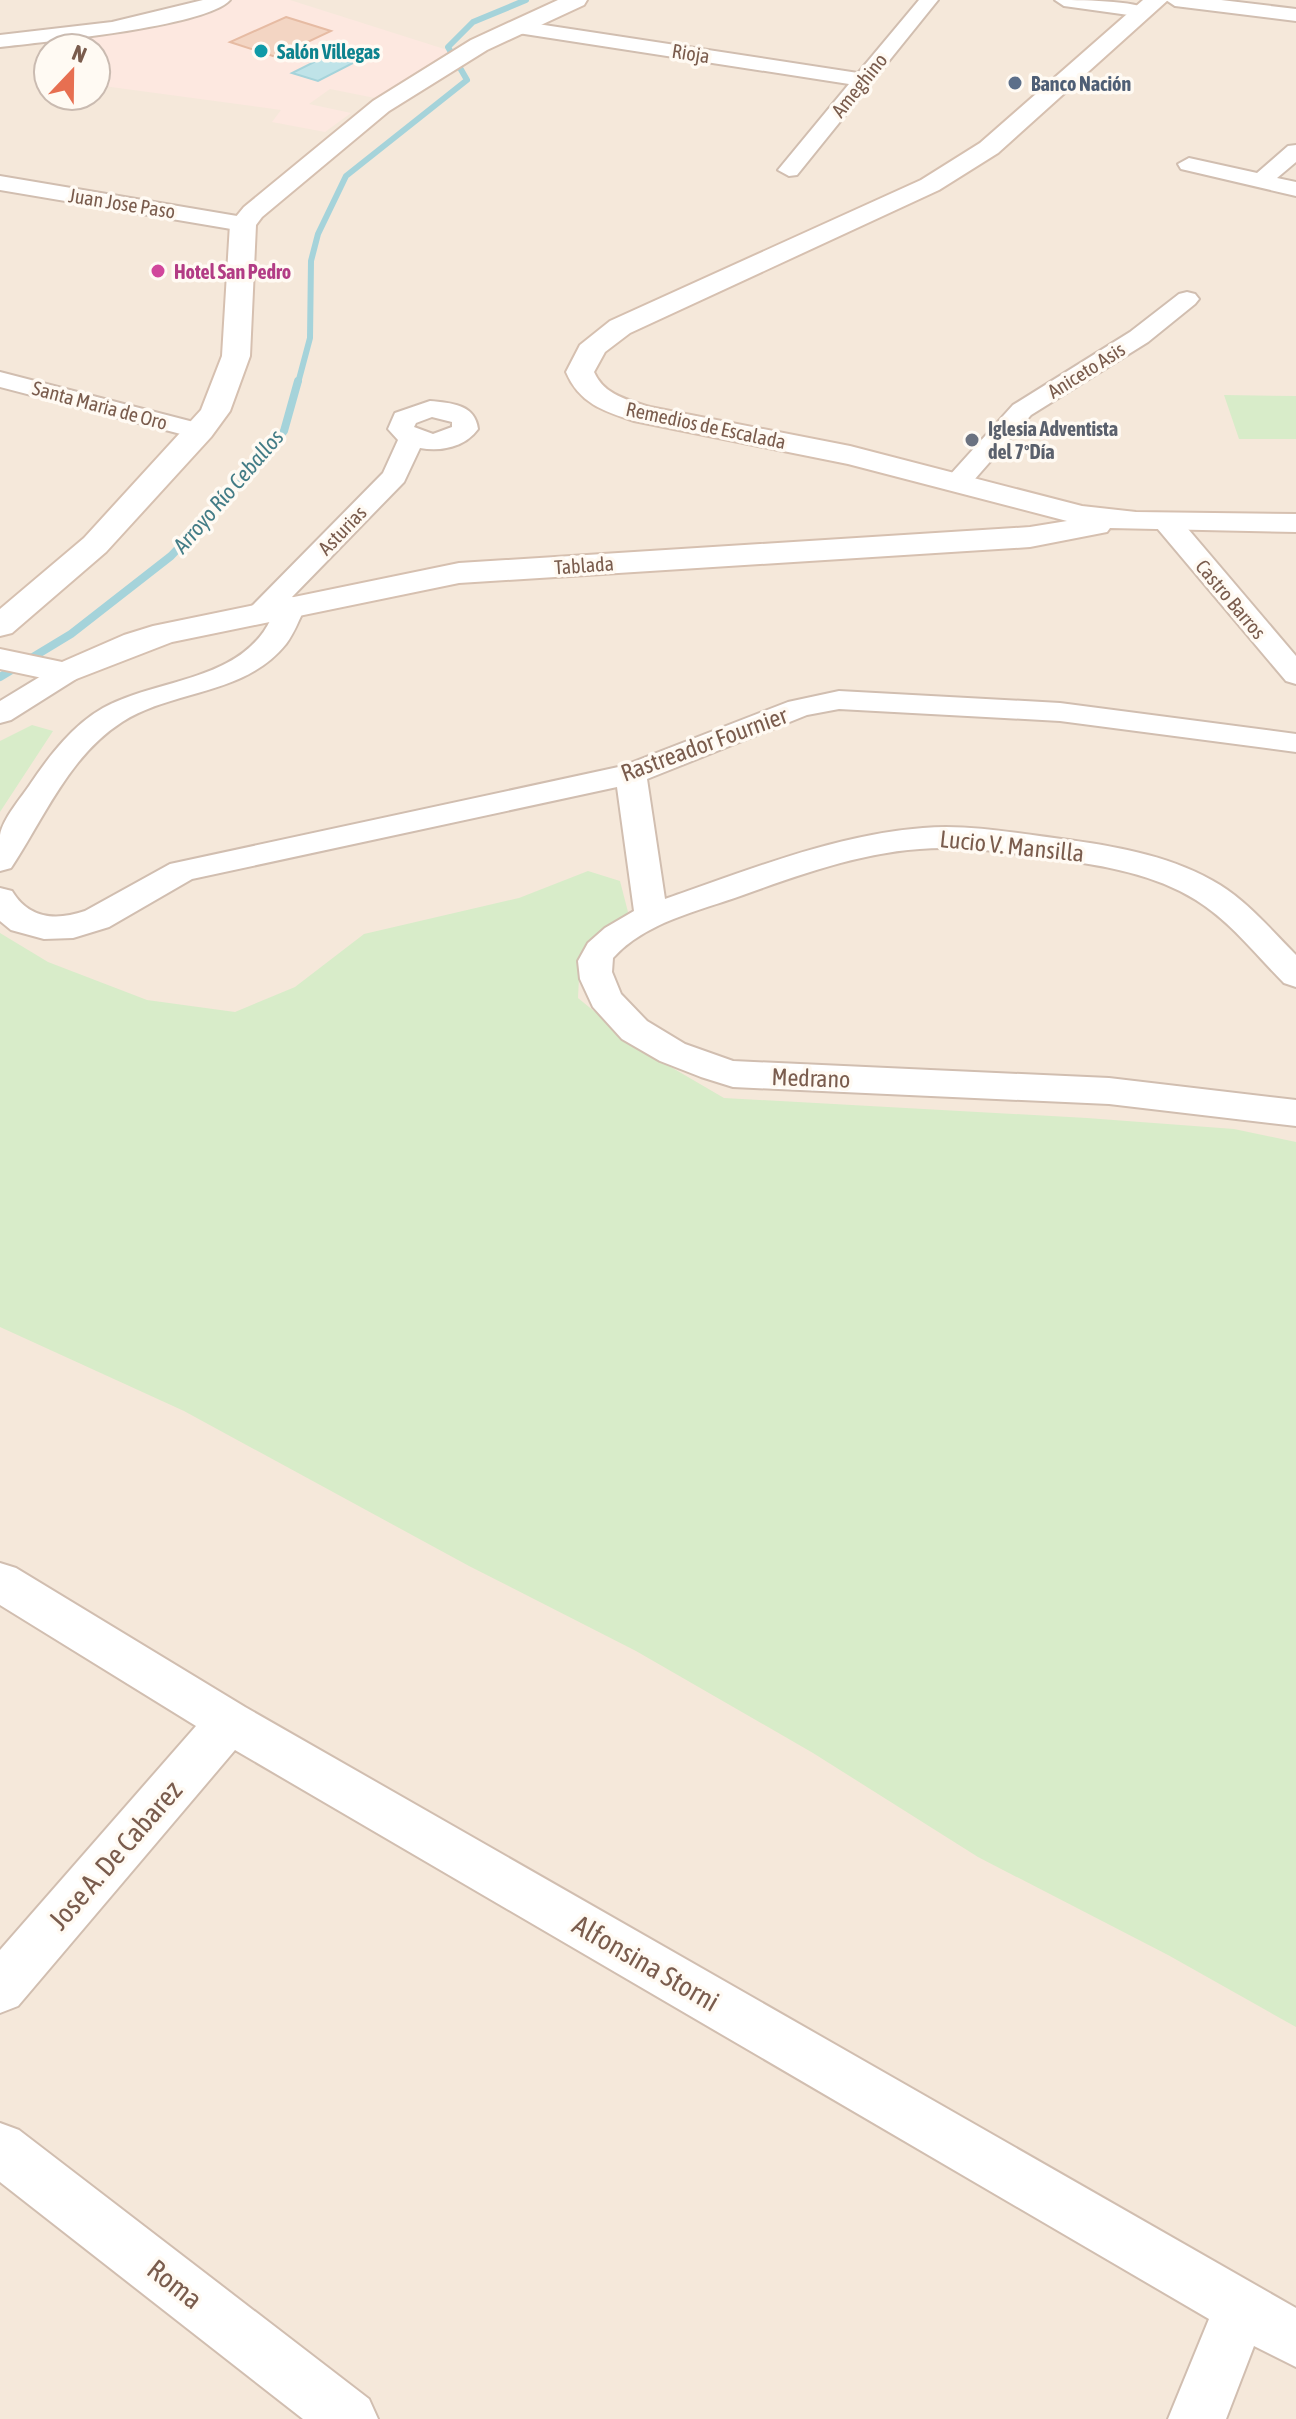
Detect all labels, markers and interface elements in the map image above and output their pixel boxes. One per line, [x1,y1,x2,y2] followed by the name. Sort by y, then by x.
[32,32,112,112] north arrow
[69,39,90,68] text: N
[670,39,712,67] street label: Rioja
[277,40,380,63] place label: Salón Villegas
[252,42,270,60] marker: Salón Villegas
[826,49,892,121] street label: Ameghino
[1031,72,1131,95] place label: Banco Nación
[1006,74,1024,92] marker: Banco Nación
[67,183,177,223] street label: Juan Jose Paso
[174,260,291,283] place label: Hotel San Pedro
[149,262,167,280] marker: Hotel San Pedro
[1043,337,1129,403] street label: Aniceto Asis
[30,376,170,434] street label: Santa Maria de Oro
[624,397,788,453] street label: Remedios de Escalada
[988,417,1118,463] place label: Iglesia Adventista del 7°Día
[167,424,289,559] water label: Arroyo Río Ceballos
[963,431,981,449] marker: Iglesia Adventista del 7°Día
[313,501,371,559] street label: Asturias
[553,551,615,579] street label: Tablada
[1191,555,1271,643] street label: Castro Barros
[617,701,792,787] street label: Rastreador Fournier
[939,825,1085,867] street label: Lucio V. Mansilla
[771,1063,851,1093] street label: Medrano
[42,1774,188,1936] street label: Jose A. De Cabarez
[567,1908,725,2018] street label: Alfonsina Storni
[141,2253,209,2315] street label: Roma

